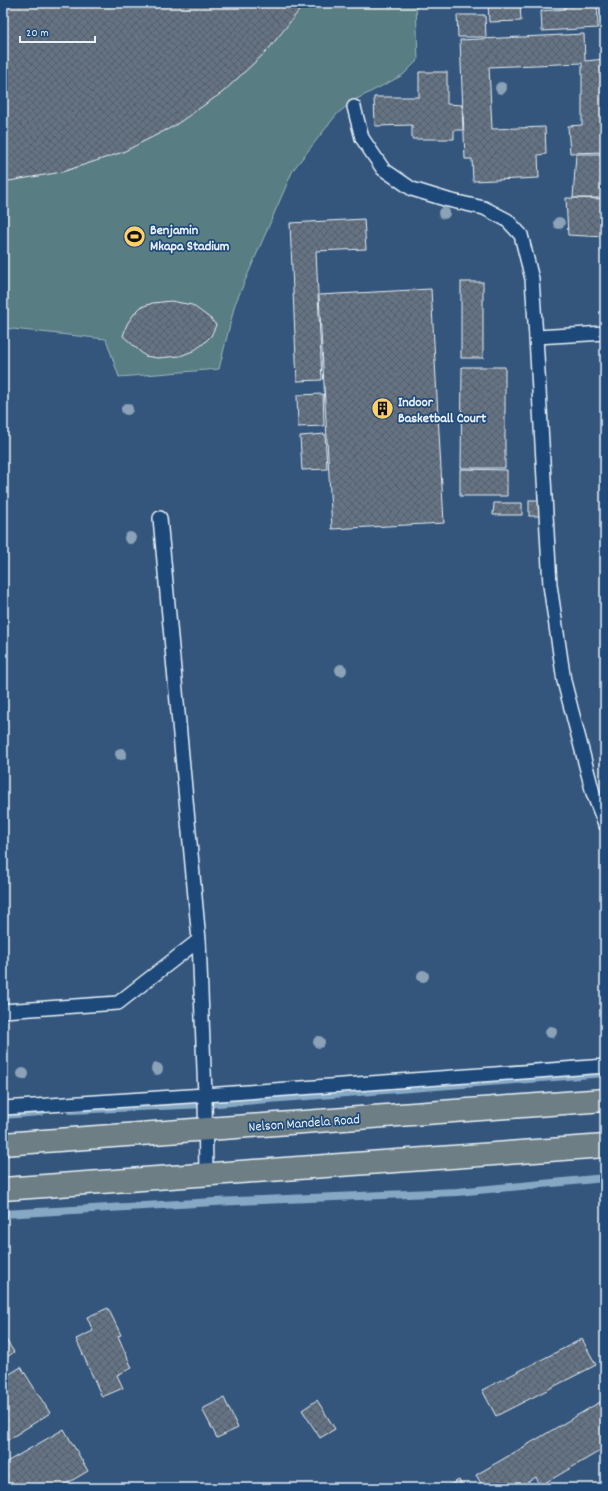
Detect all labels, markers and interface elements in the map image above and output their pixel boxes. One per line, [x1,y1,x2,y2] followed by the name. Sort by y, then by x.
[20,18,95,44] scale bar
[26,25,49,42] text: 20 m
[150,221,230,257] place label: Benjamin Mkapa Stadium
[121,224,147,250] sports icon: Benjamin Mkapa Stadium
[398,393,487,429] place label: Indoor Basketball Court
[369,396,395,422] building icon: Indoor Basketball Court
[248,1110,360,1138] street label: Nelson Mandela Road

